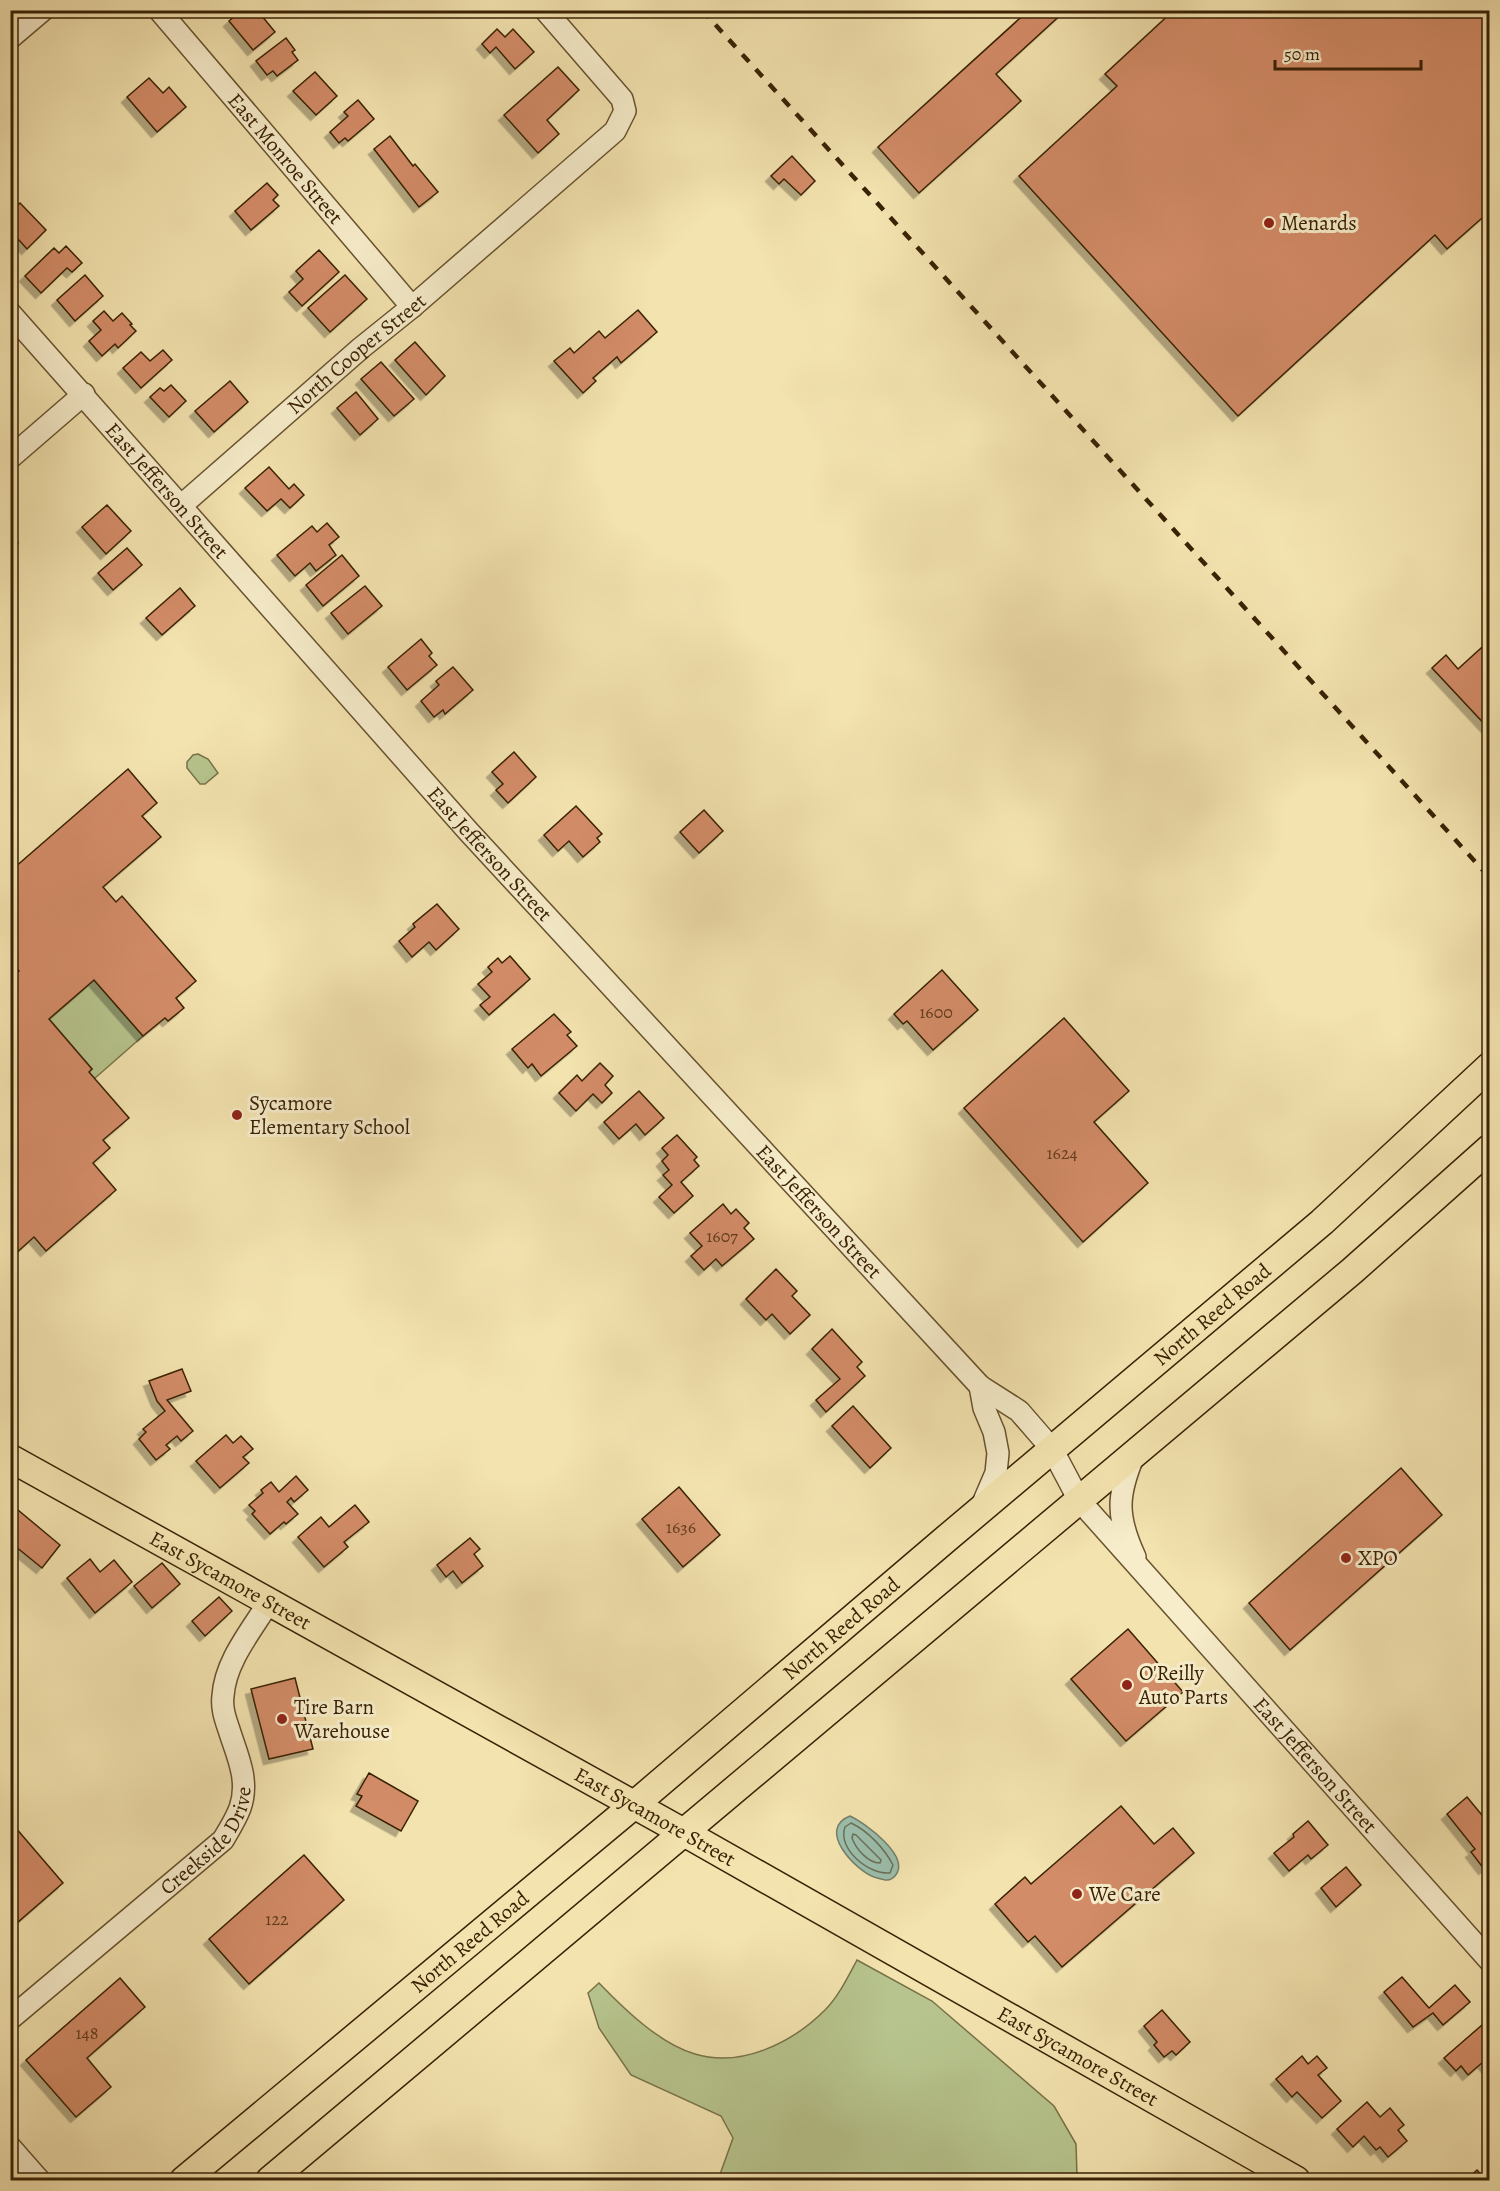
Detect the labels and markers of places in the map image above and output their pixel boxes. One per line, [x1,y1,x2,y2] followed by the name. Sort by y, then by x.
[1281,209,1357,237] place label: Menards
[1262,216,1276,230] marker: Menards
[249,1089,410,1141] place label: Sycamore Elementary School
[230,1108,244,1122] marker: Sycamore Elementary School
[1358,1544,1398,1572] place label: XPO
[1339,1551,1353,1565] marker: XPO
[1138,1659,1228,1711] place label: O'Reilly Auto Parts
[1120,1678,1134,1692] marker: O'Reilly Auto Parts
[293,1693,390,1745] place label: Tire Barn Warehouse
[275,1712,289,1726] marker: Tire Barn Warehouse
[1088,1880,1161,1908] place label: We Care
[1070,1887,1084,1901] marker: We Care

